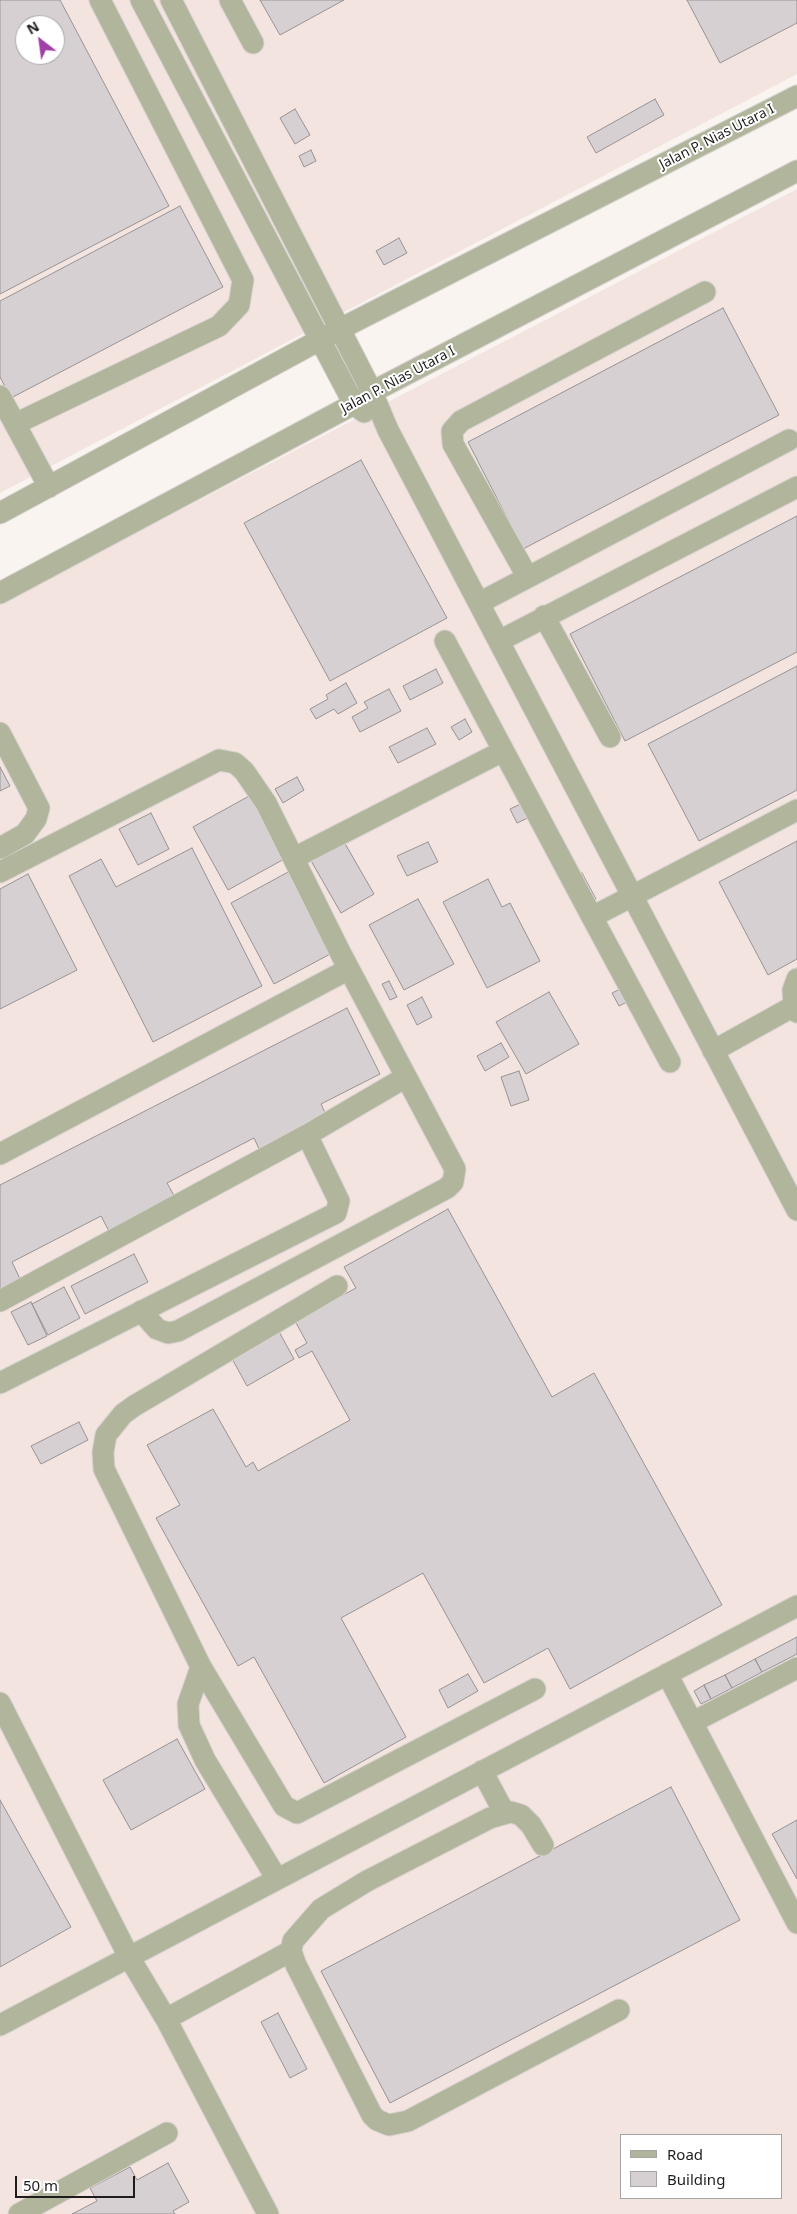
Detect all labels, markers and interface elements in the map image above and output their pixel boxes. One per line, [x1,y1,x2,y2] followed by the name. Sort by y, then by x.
[15,15,65,65] north arrow
[23,16,42,39] text: N
[657,101,777,173] street label: Jalan P. Nias Utara I
[338,343,458,417] street label: Jalan P. Nias Utara I
[620,2134,782,2199] legend
[667,2144,703,2164] text: Road
[18,2166,138,2198] scale bar
[667,2169,725,2189] text: Building
[23,2175,58,2195] text: 50 m

